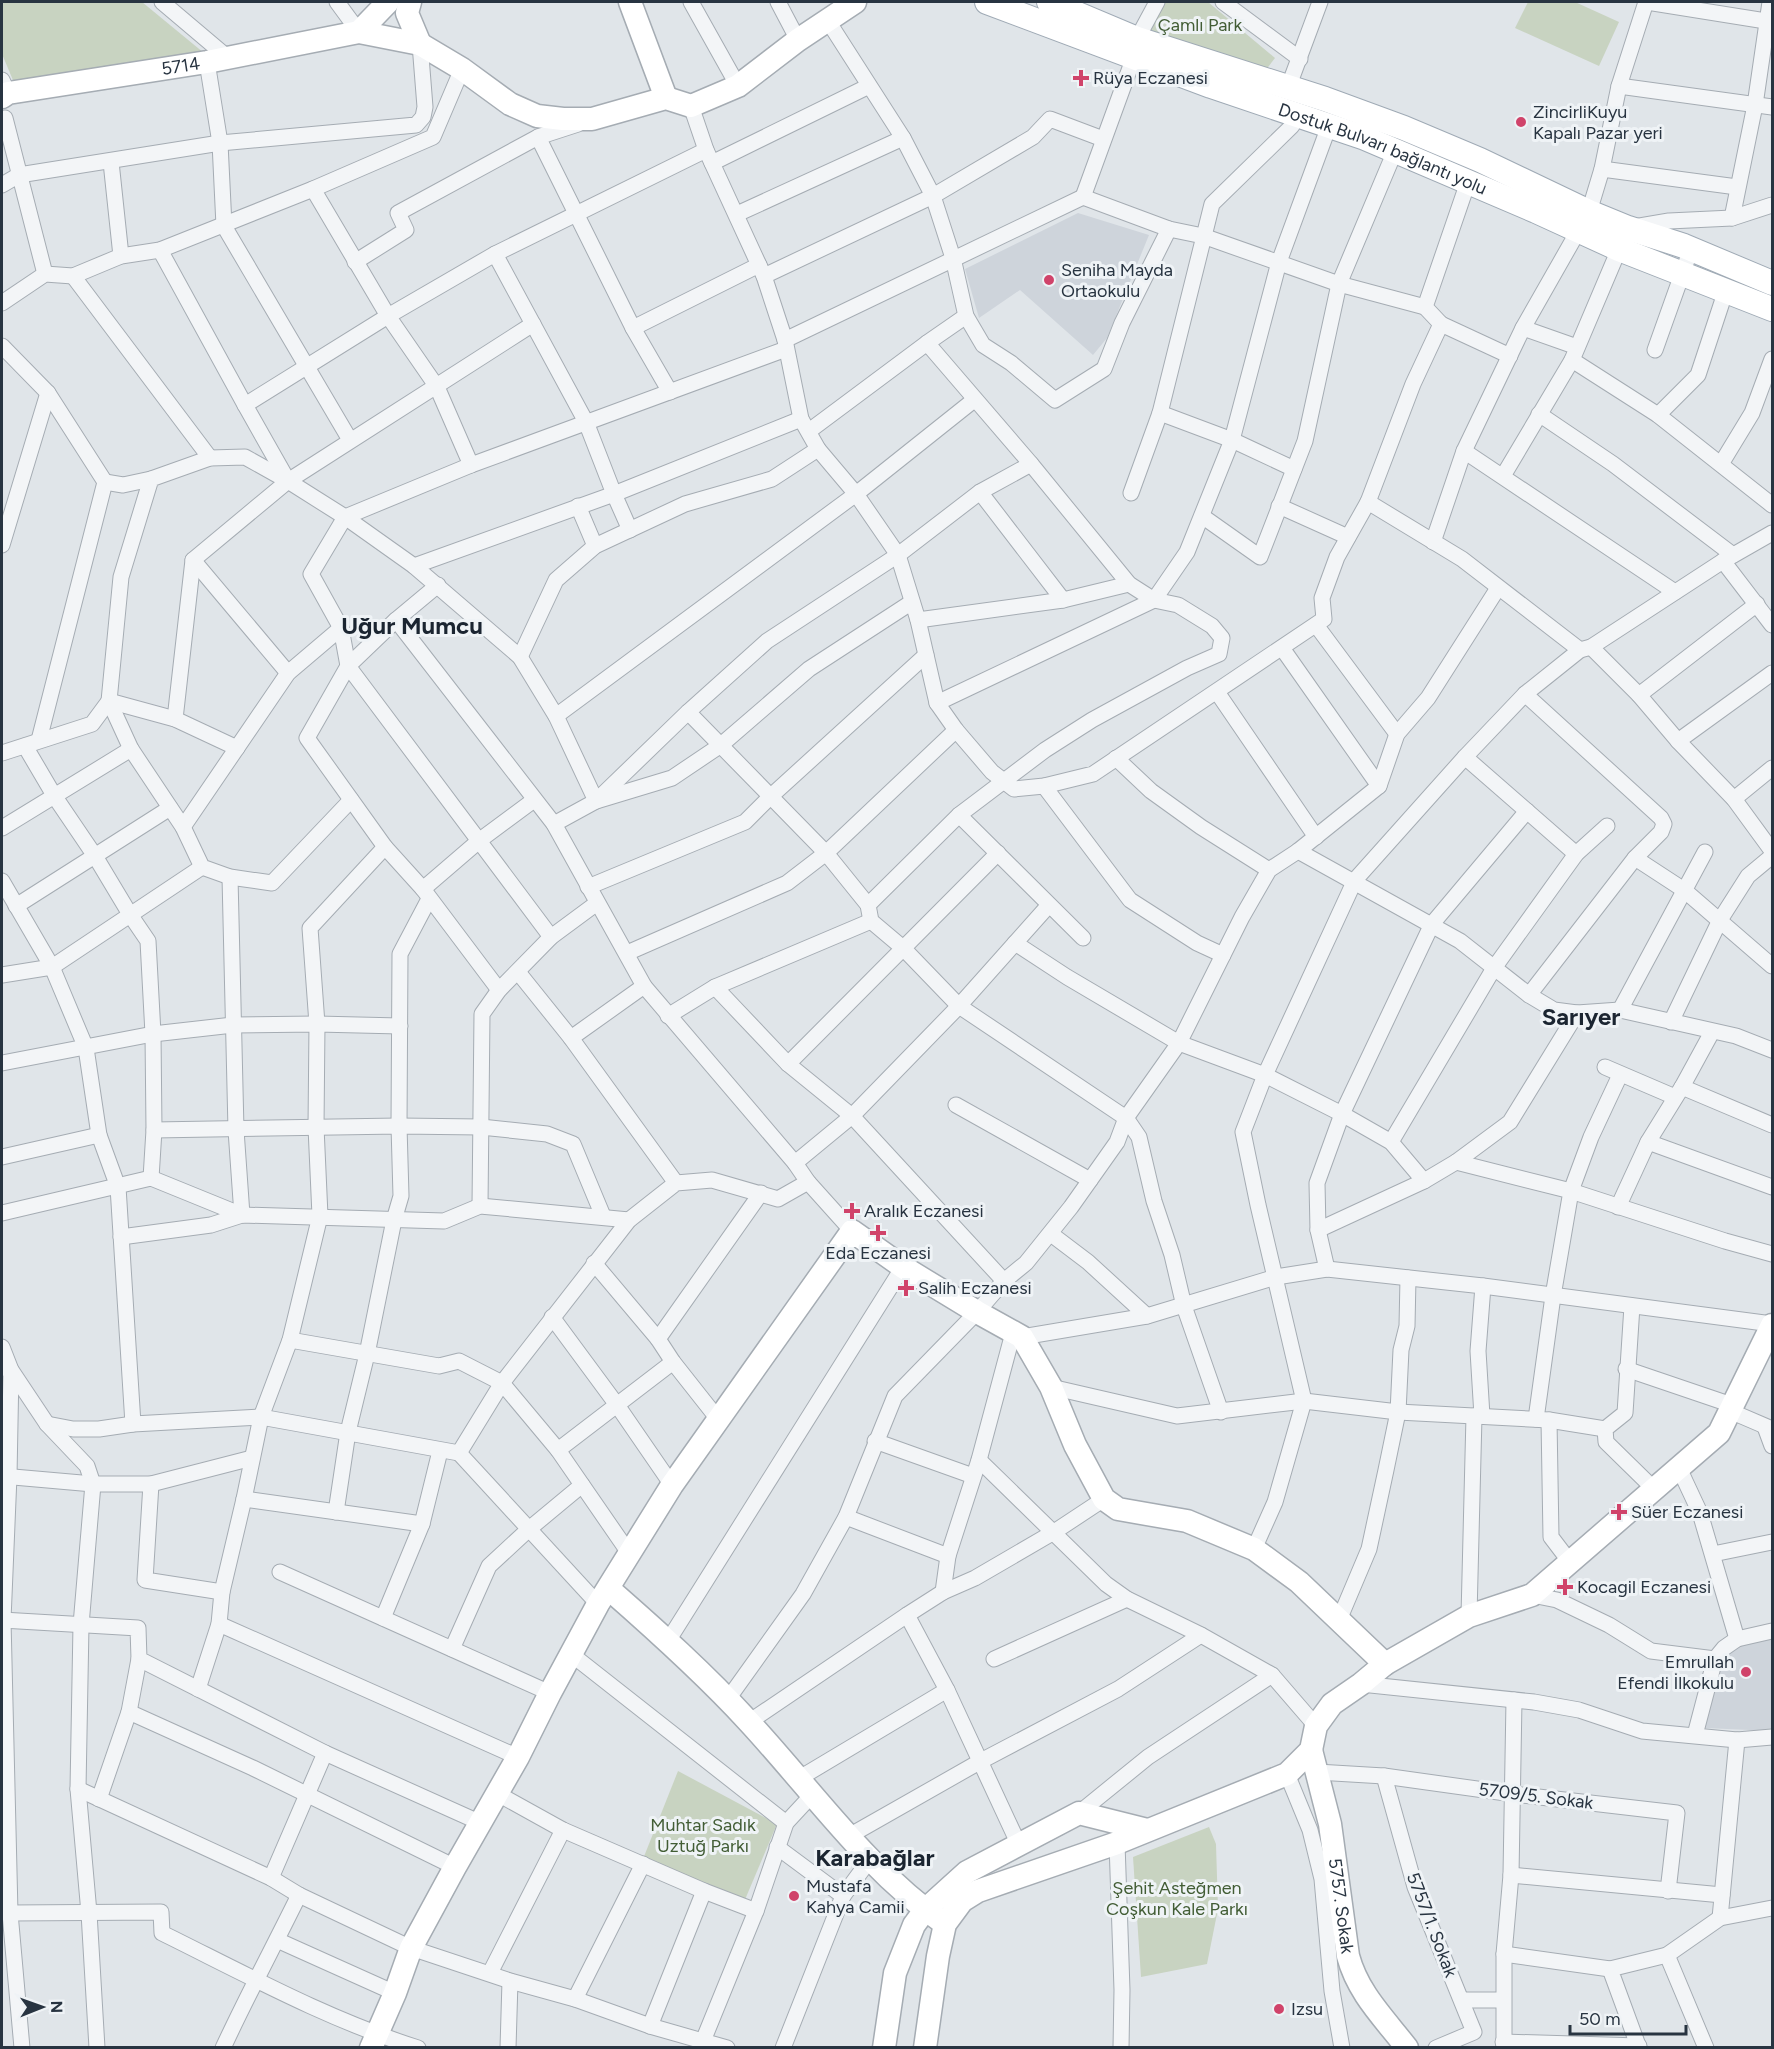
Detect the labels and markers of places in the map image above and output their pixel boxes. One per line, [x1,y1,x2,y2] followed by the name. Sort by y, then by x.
[1093,67,1208,89] place label: Rüya Eczanesi
[1074,71,1088,85] marker: Rüya Eczanesi
[1533,101,1663,144] place label: ZincirliKuyu Kapalı Pazar yeri
[1514,115,1528,129] marker: ZincirliKuyu Kapalı Pazar yeri
[1061,259,1173,302] place label: Seniha Mayda Ortaokulu
[1042,273,1056,287] marker: Seniha Mayda Ortaokulu
[864,1200,984,1222] place label: Aralık Eczanesi
[845,1204,859,1218] marker: Aralık Eczanesi
[871,1226,885,1240] marker: Eda Eczanesi
[825,1242,931,1264] place label: Eda Eczanesi
[918,1277,1032,1299] place label: Salih Eczanesi
[899,1281,913,1295] marker: Salih Eczanesi
[1631,1501,1743,1523] place label: Süer Eczanesi
[1612,1505,1626,1519] marker: Süer Eczanesi
[1577,1576,1711,1598] place label: Kocagil Eczanesi
[1558,1580,1572,1594] marker: Kocagil Eczanesi
[1617,1651,1734,1694] place label: Emrullah Efendi İlkokulu
[1739,1665,1753,1679] marker: Emrullah Efendi İlkokulu
[806,1875,905,1918] place label: Mustafa Kahya Camii
[787,1889,801,1903] marker: Mustafa Kahya Camii
[1291,1998,1323,2020] place label: Izsu
[1272,2002,1286,2016] marker: Izsu

